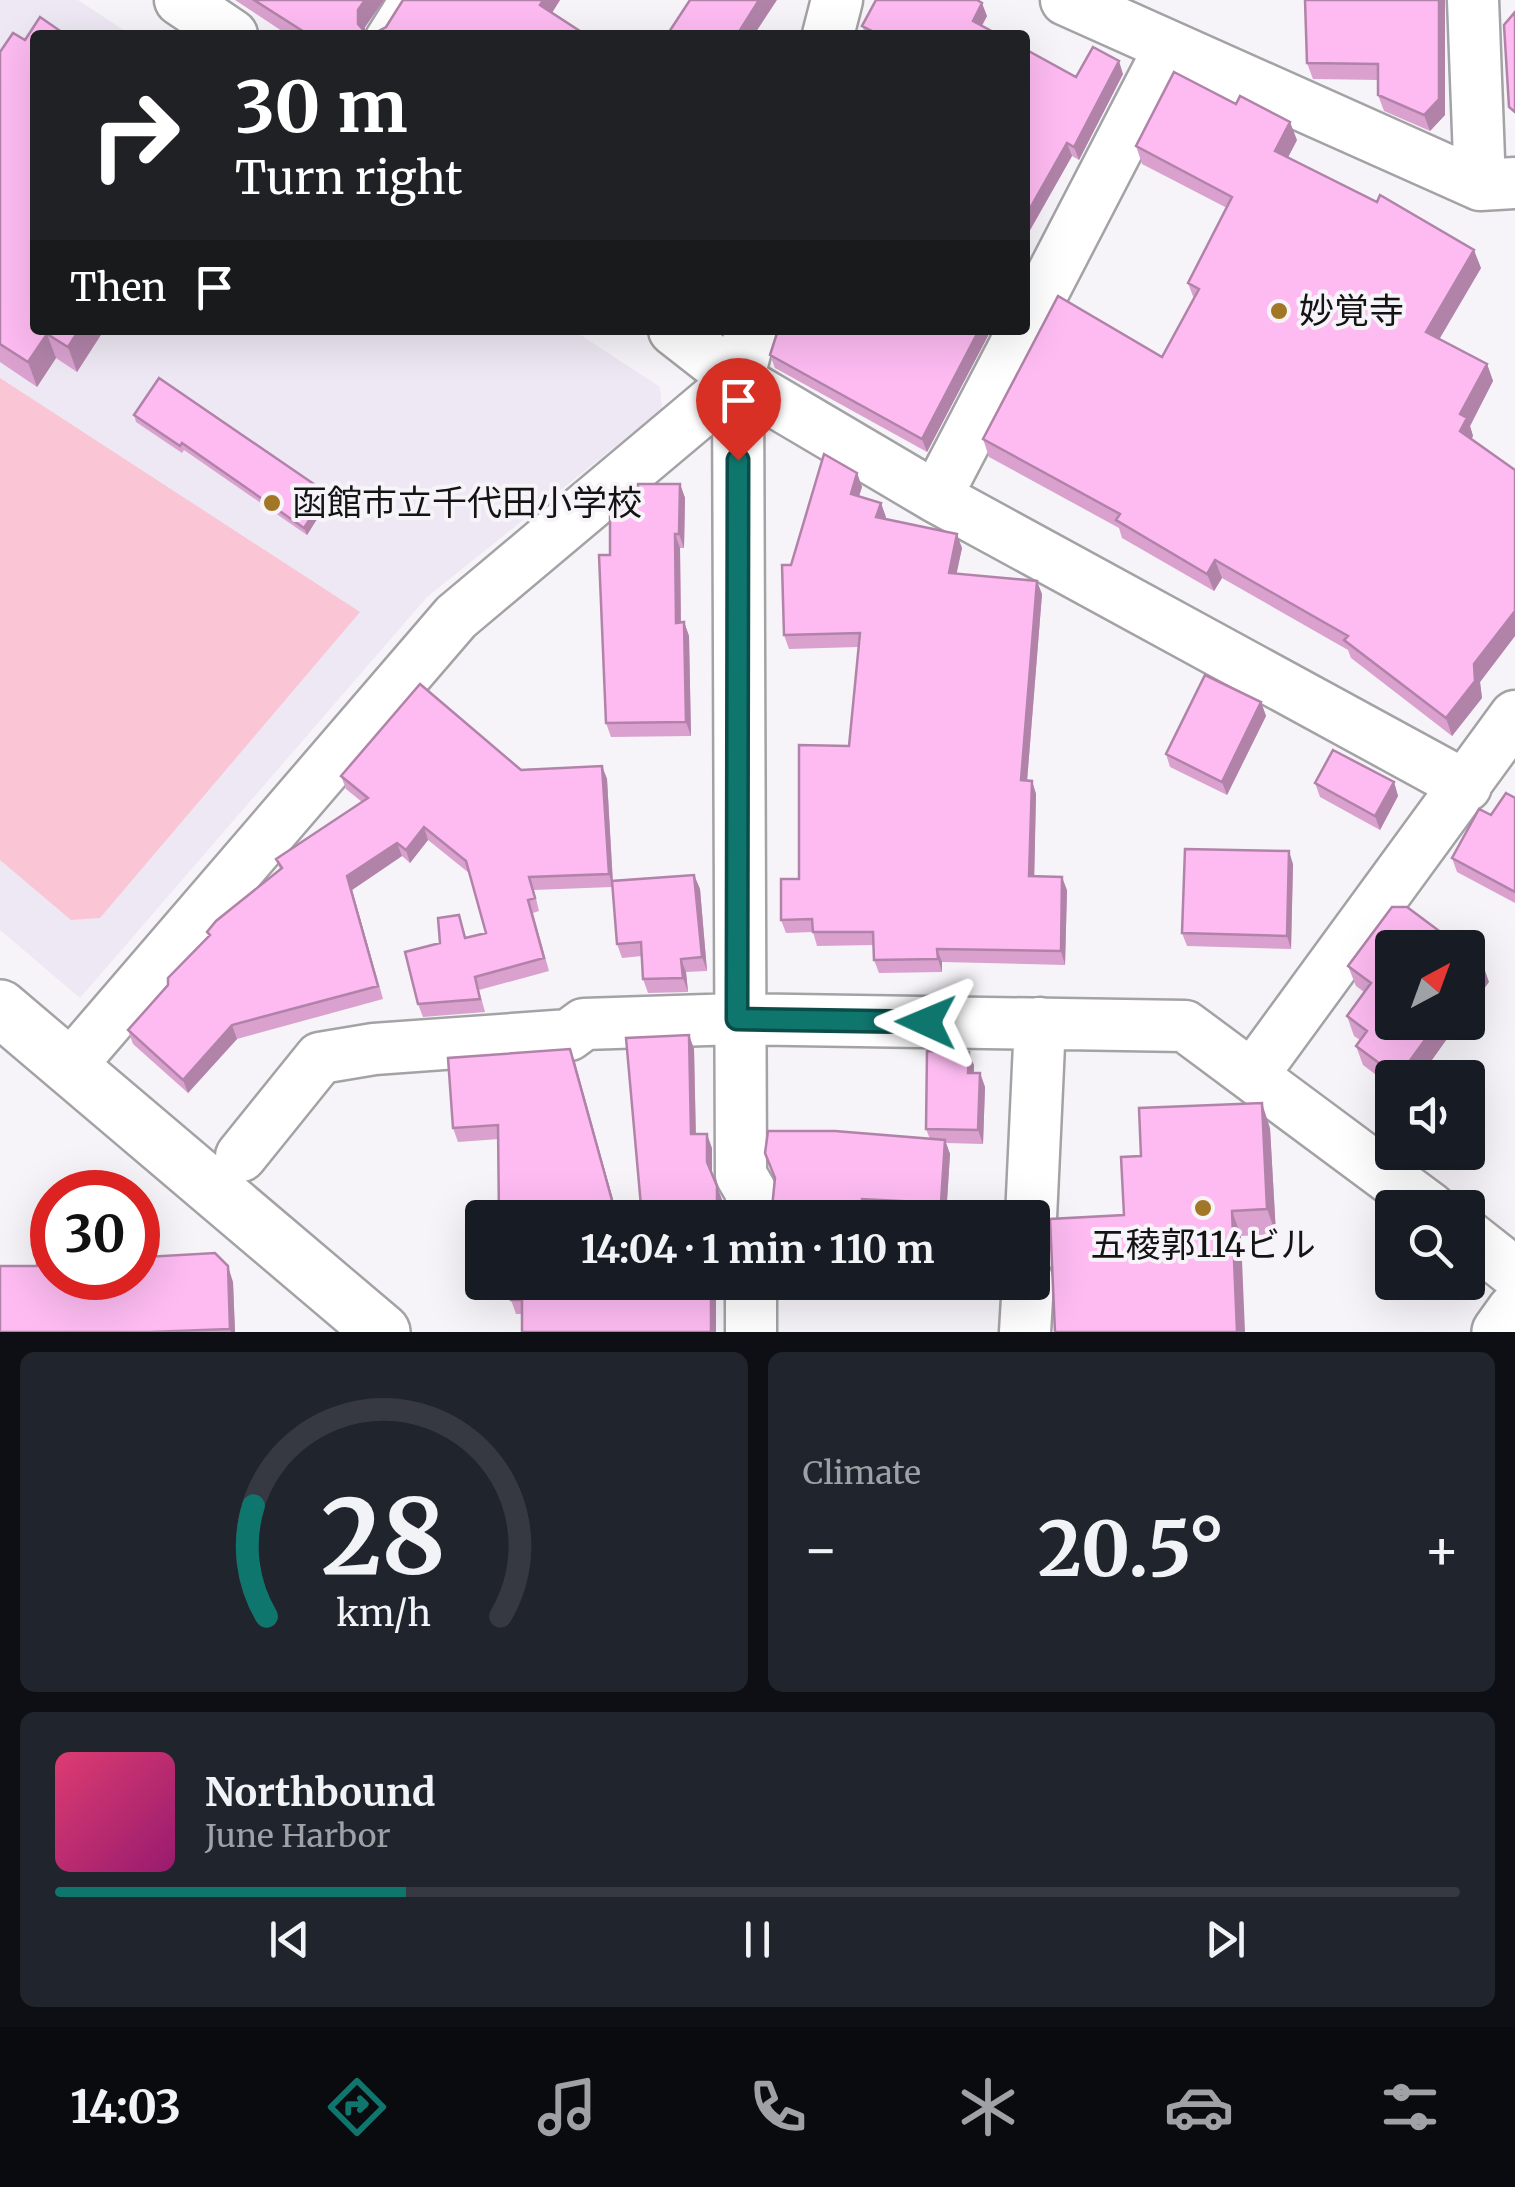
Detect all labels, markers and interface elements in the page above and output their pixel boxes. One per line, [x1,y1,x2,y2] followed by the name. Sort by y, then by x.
[235,63,408,151] text: 30 m
[70,70,200,200] icon: right
[235,150,463,206] text: Turn right
[187,260,242,315] icon: arrive
[70,264,167,311] text: Then
[1299,289,1404,333] place label: 妙覚寺
[1268,300,1290,322] marker: 妙覚寺
[696,358,781,461] pin
[711,373,766,428] icon: arrive
[292,481,642,525] place label: 函館市立千代田小学校
[261,492,283,514] marker: 函館市立千代田小学校
[1375,930,1485,1040] north arrow
[1375,930,1485,1300] map controls
[874,970,978,1074] position arrow
[1375,1060,1485,1170] button: sound
[30,1170,160,1300] speed limit sign: 30
[1375,1190,1485,1300] button: search
[1192,1197,1214,1219] marker: 五稜郭114ビル
[1090,1223,1316,1267] place label: 五稜郭114ビル
[580,1226,935,1273] text: 14:04 · 1 min · 110 m
[803,1453,921,1493] text: Climate
[321,1472,446,1602] text: 28
[1038,1502,1225,1596] text: 20.5°
[803,1515,839,1584] text: −
[1423,1515,1460,1584] text: +
[336,1591,431,1636] text: km/h
[205,1769,435,1816] text: Northbound
[205,1816,391,1856] text: June Harbor
[262,1912,317,1967] icon: previous
[730,1912,785,1967] icon: pause
[1198,1912,1253,1967] icon: next
[322,2072,392,2142] icon: directions
[532,2072,602,2142] icon: music
[743,2072,813,2142] icon: phone
[953,2072,1023,2142] icon: climate
[1164,2072,1234,2142] icon: car
[1375,2072,1445,2142] icon: filters
[70,2079,181,2135] text: 14:03

